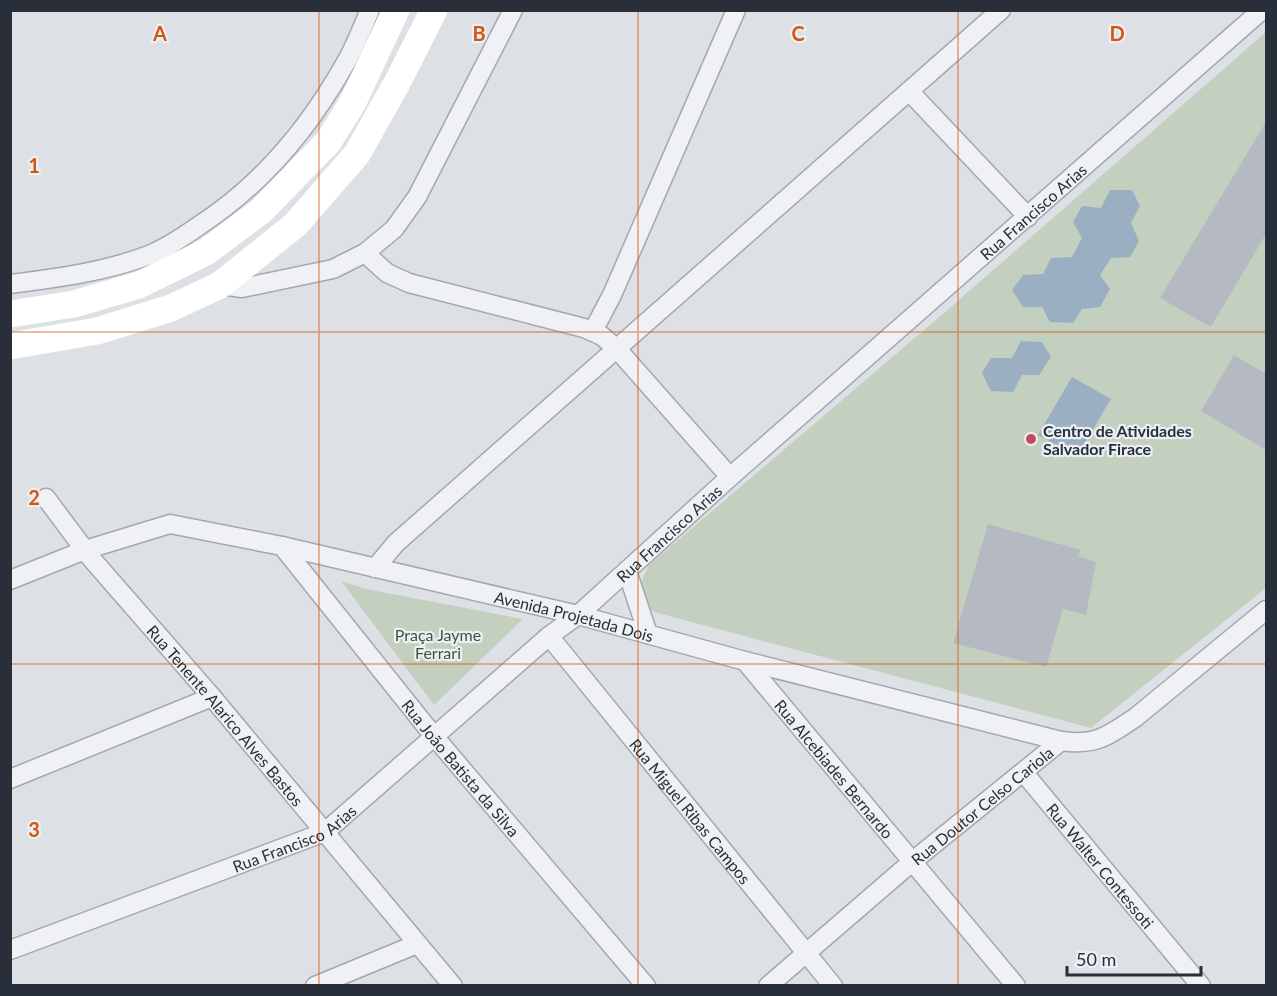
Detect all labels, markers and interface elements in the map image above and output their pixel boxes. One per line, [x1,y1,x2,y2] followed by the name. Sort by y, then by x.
[152,21,167,45] text: A
[472,21,486,45] text: B
[791,21,805,45] text: C
[1109,21,1125,45] text: D
[28,153,40,177] text: 1
[976,159,1090,263] street label: Rua Francisco Arias
[1043,421,1192,458] place label: Centro de Atividades Salvador Firace
[1024,432,1038,446] marker: Centro de Atividades Salvador Firace
[612,480,725,585] street label: Rua Francisco Arias
[28,485,40,509] text: 2
[493,586,656,645] street label: Avenida Projetada Dois
[144,621,308,809] street label: Rua Tenente Alarico Alves Bastos
[395,625,481,662] park label: Praça Jayme Ferrari
[399,695,524,840] street label: Rua João Batista da Silva
[771,695,898,842] street label: Rua Alcebiades Bernardo
[626,734,755,887] street label: Rua Miguel Ribas Campos
[907,742,1057,868] street label: Rua Doutor Celso Cariola
[1043,799,1158,932] street label: Rua Walter Contessoti
[230,800,359,875] street label: Rua Francisco Arias
[28,817,40,841] text: 3
[1067,939,1200,977] scale bar
[1076,948,1116,970] text: 50 m

